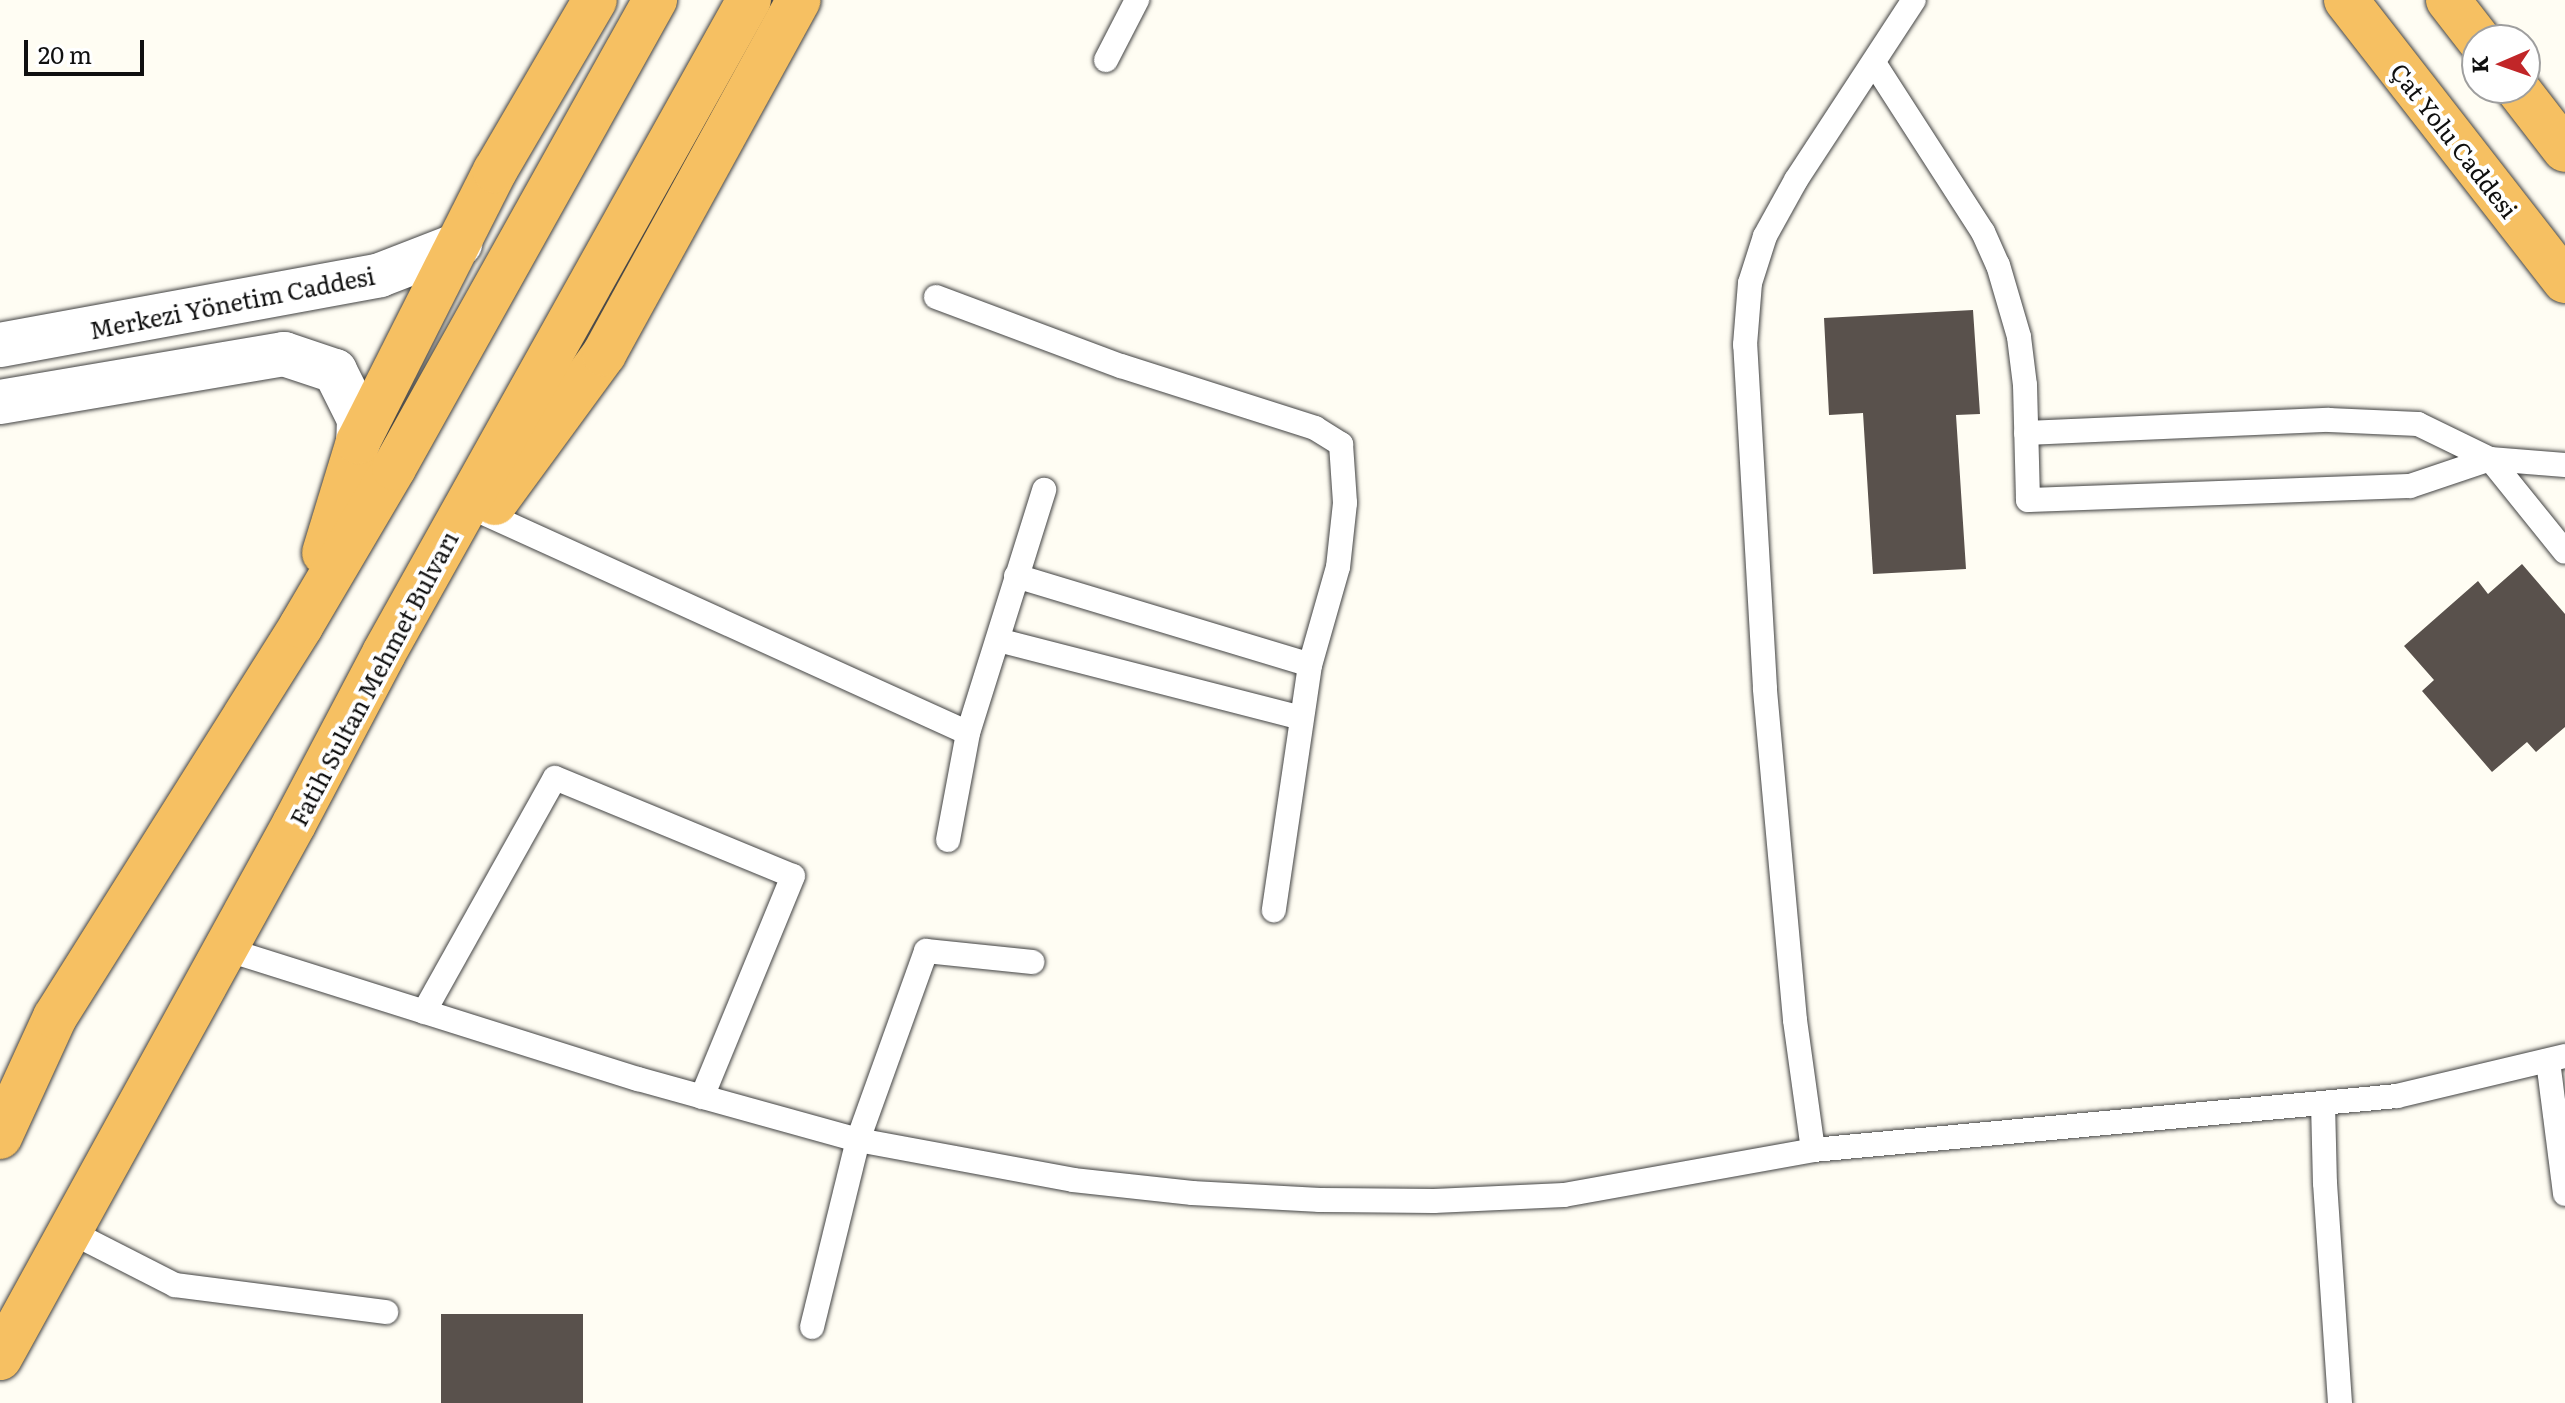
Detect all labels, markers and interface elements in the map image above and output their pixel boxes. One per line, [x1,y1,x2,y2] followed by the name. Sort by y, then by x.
[28,24,148,74] scale bar
[2461,24,2541,104] north arrow
[38,36,92,71] text: 20 m
[2462,56,2495,74] text: K
[2386,57,2524,223] street label: Çat Yolu Caddesi
[87,260,377,344] street label: Merkezi Yönetim Caddesi
[283,526,463,830] street label: Fatih Sultan Mehmet Bulvarı

